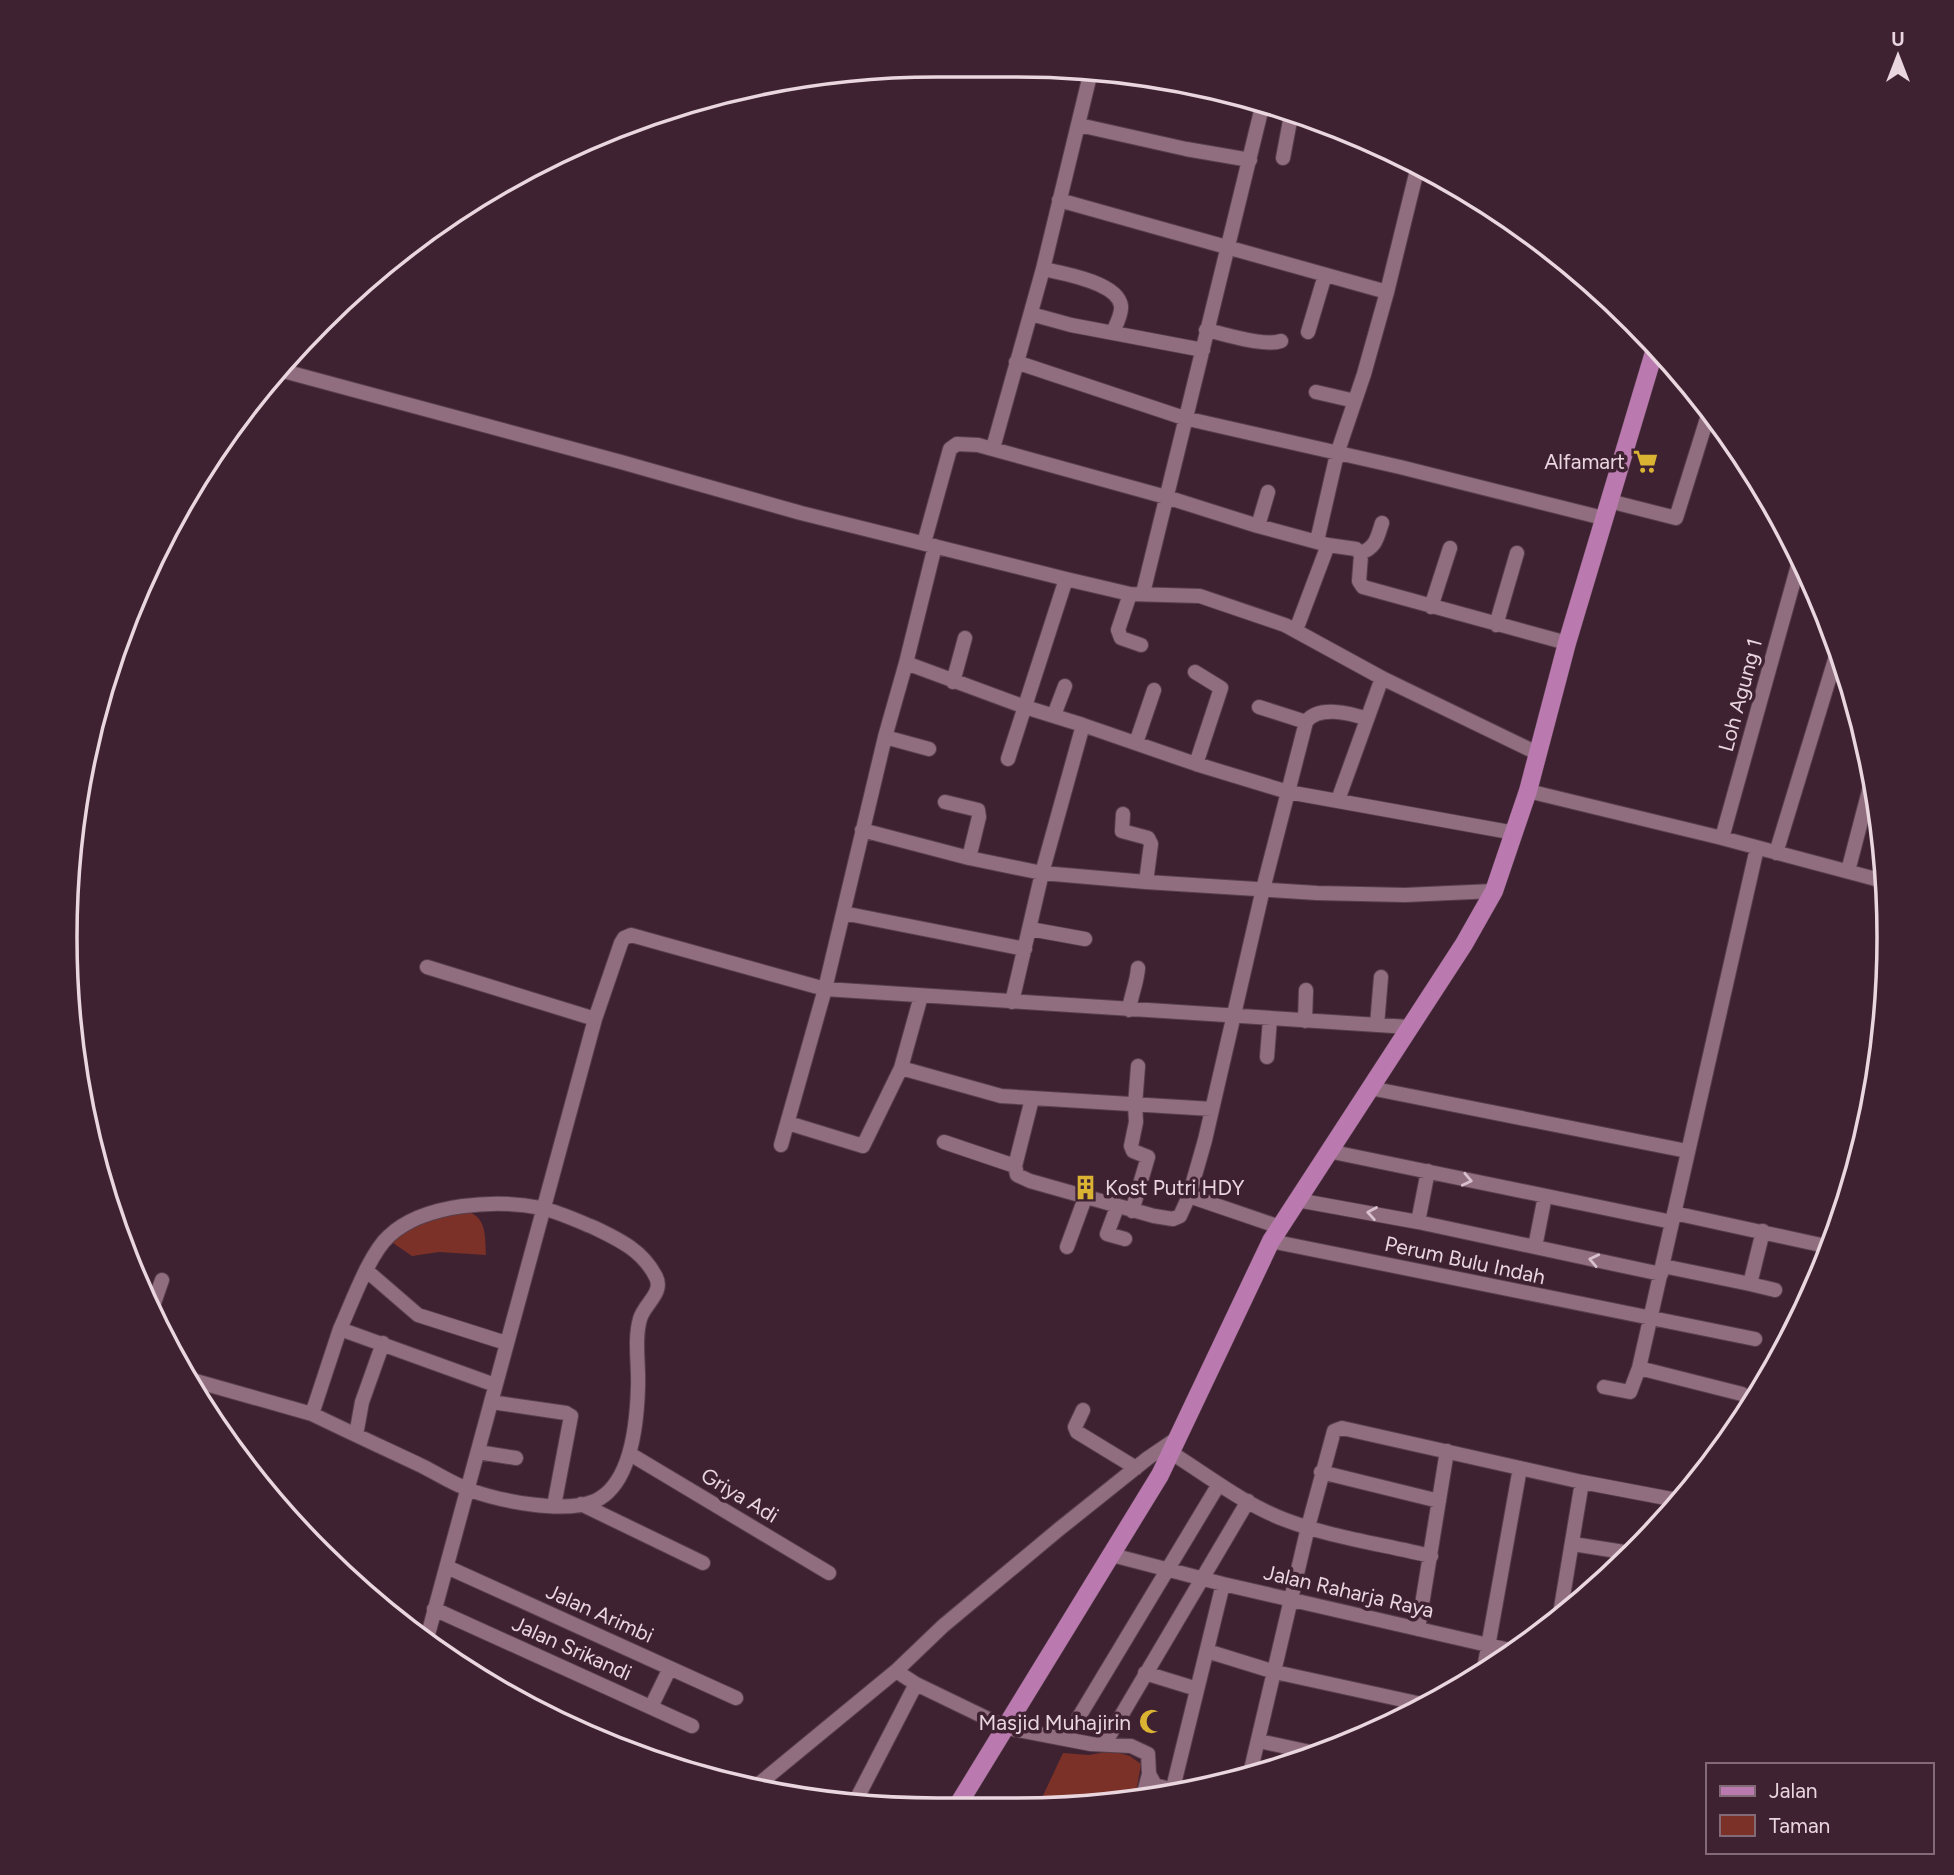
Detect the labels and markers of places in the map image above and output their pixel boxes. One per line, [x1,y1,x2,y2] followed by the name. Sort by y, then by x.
[1631,447,1659,475] supermarket icon: Alfamart
[1544,449,1625,474] place label: Alfamart
[1071,1173,1099,1201] building icon: Kost Putri HDY
[1105,1175,1245,1200] place label: Kost Putri HDY
[1137,1708,1165,1736] mosque icon: Masjid Muhajirin
[979,1710,1131,1735] place label: Masjid Muhajirin

